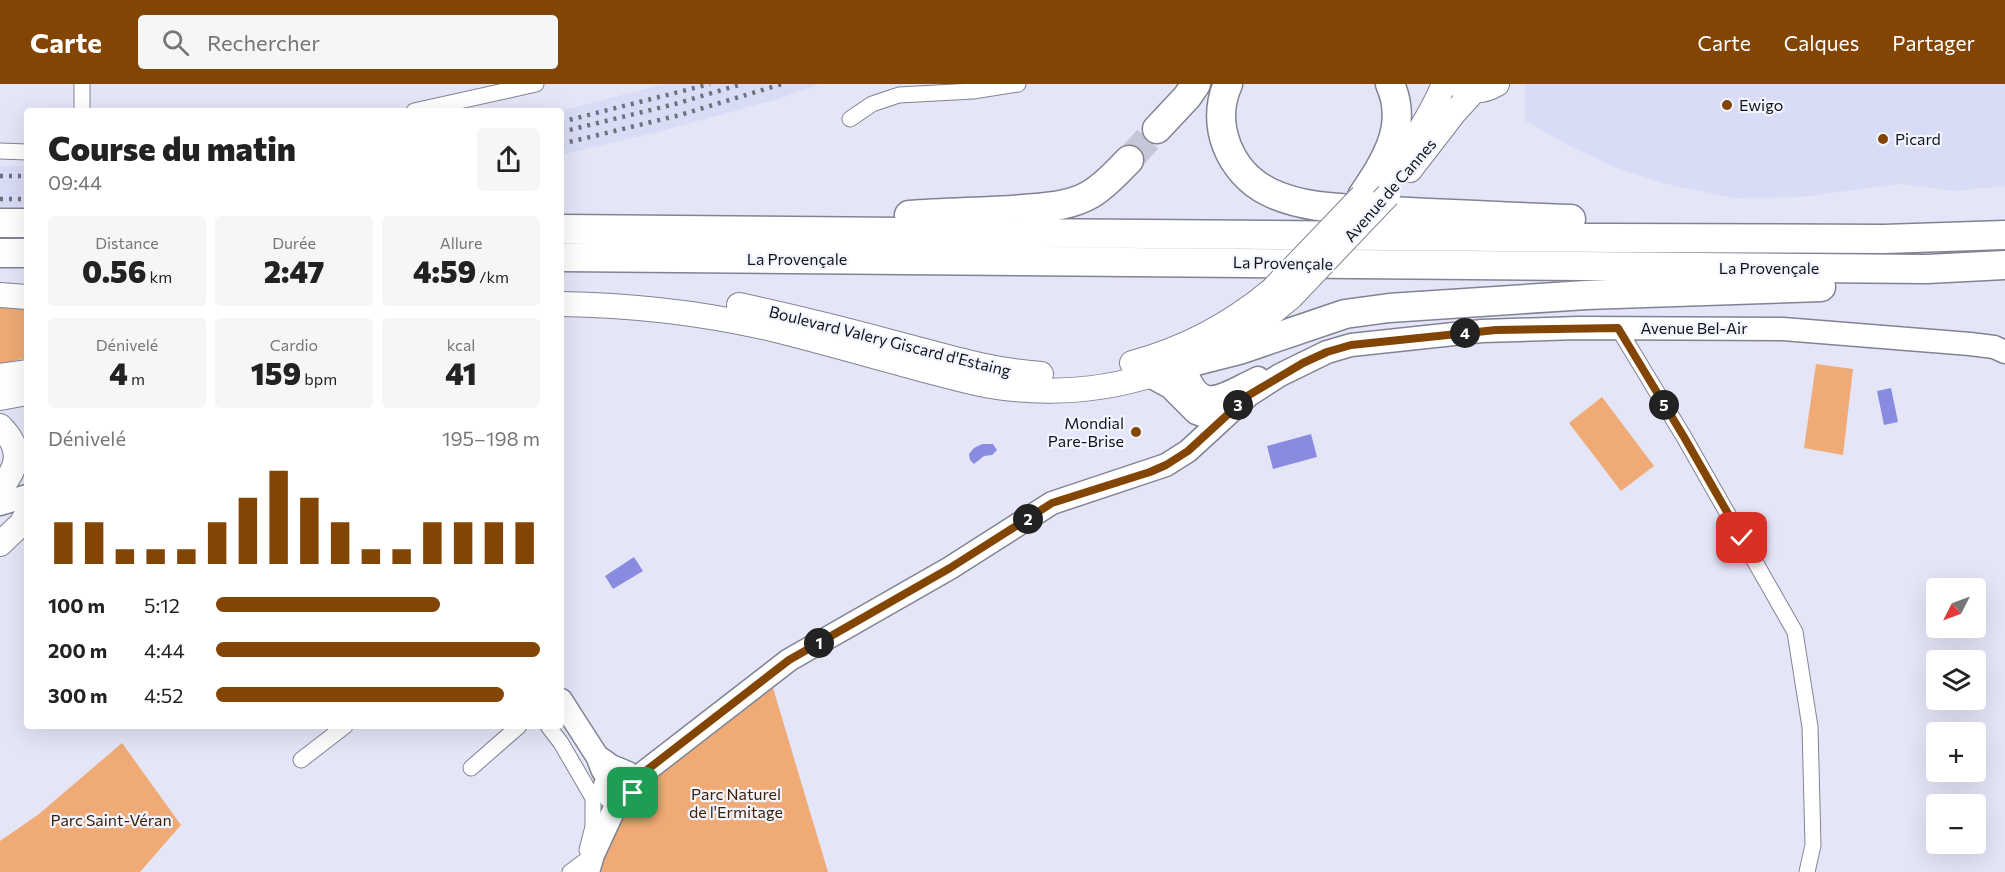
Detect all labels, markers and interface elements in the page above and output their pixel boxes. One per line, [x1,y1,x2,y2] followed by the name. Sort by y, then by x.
[138,15,558,69] search box
[30,25,102,59] text: Carte
[159,26,192,59] icon: search
[207,29,320,56] text: Rechercher
[1698,30,1751,55] text: Carte
[1784,30,1859,55] text: Calques
[1892,30,1975,55] text: Partager
[1739,95,1783,114] place label: Ewigo
[1720,98,1734,112] marker: Ewigo
[48,127,296,168] text: Course du matin
[477,128,540,191] button: share
[1895,129,1941,148] place label: Picard
[1876,132,1890,146] marker: Picard
[1340,134,1440,245] street label: Avenue de Cannes
[48,170,102,194] text: 09:44
[95,233,159,252] text: Distance
[272,233,316,252] text: Durée
[440,233,482,252] text: Allure
[747,249,847,268] street label: La Provençale
[82,252,146,289] text: 0.56
[264,252,324,289] text: 2:47
[413,252,476,289] text: 4:59
[1233,252,1333,273] street label: La Provençale
[1719,258,1819,277] street label: La Provençale
[146,267,172,286] text: km
[476,267,509,286] text: /km
[767,301,1013,380] street label: Boulevard Valery Giscard d'Estaing
[1450,318,1480,348] pin: 4
[1640,318,1748,337] street label: Avenue Bel-Air
[1460,323,1470,342] text: 4
[96,335,158,354] text: Dénivelé
[270,335,318,354] text: Cardio
[447,335,475,354] text: kcal
[109,354,128,391] text: 4
[251,354,301,391] text: 159
[445,354,477,391] text: 41
[128,369,145,388] text: m
[301,369,337,388] text: bpm
[1223,390,1253,420] pin: 3
[1649,390,1679,420] pin: 5
[1233,395,1243,414] text: 3
[1659,395,1669,414] text: 5
[1048,413,1124,450] place label: Mondial Pare-Brise
[1129,425,1143,439] marker: Mondial Pare-Brise
[48,426,126,450] text: Dénivelé
[442,426,540,450] text: 195–198 m
[1013,504,1043,534] pin: 2
[1023,509,1033,528] text: 2
[1716,512,1767,563] pin
[1725,521,1758,554] icon: check
[1926,578,1986,638] north arrow
[1926,578,1986,854] map controls
[48,593,105,617] text: 100 m
[144,593,180,617] text: 5:12
[804,628,834,658] pin: 1
[815,633,823,652] text: 1
[48,638,107,662] text: 200 m
[144,638,185,662] text: 4:44
[1926,650,1986,710] button: layers
[48,683,108,707] text: 300 m
[144,683,183,707] text: 4:52
[1926,722,1986,782] button: +
[607,767,658,818] pin
[616,776,649,809] icon: arrive
[689,784,783,821] park label: Parc Naturel de l'Ermitage
[1926,794,1986,854] button: −
[50,810,172,829] park label: Parc Saint-Véran

